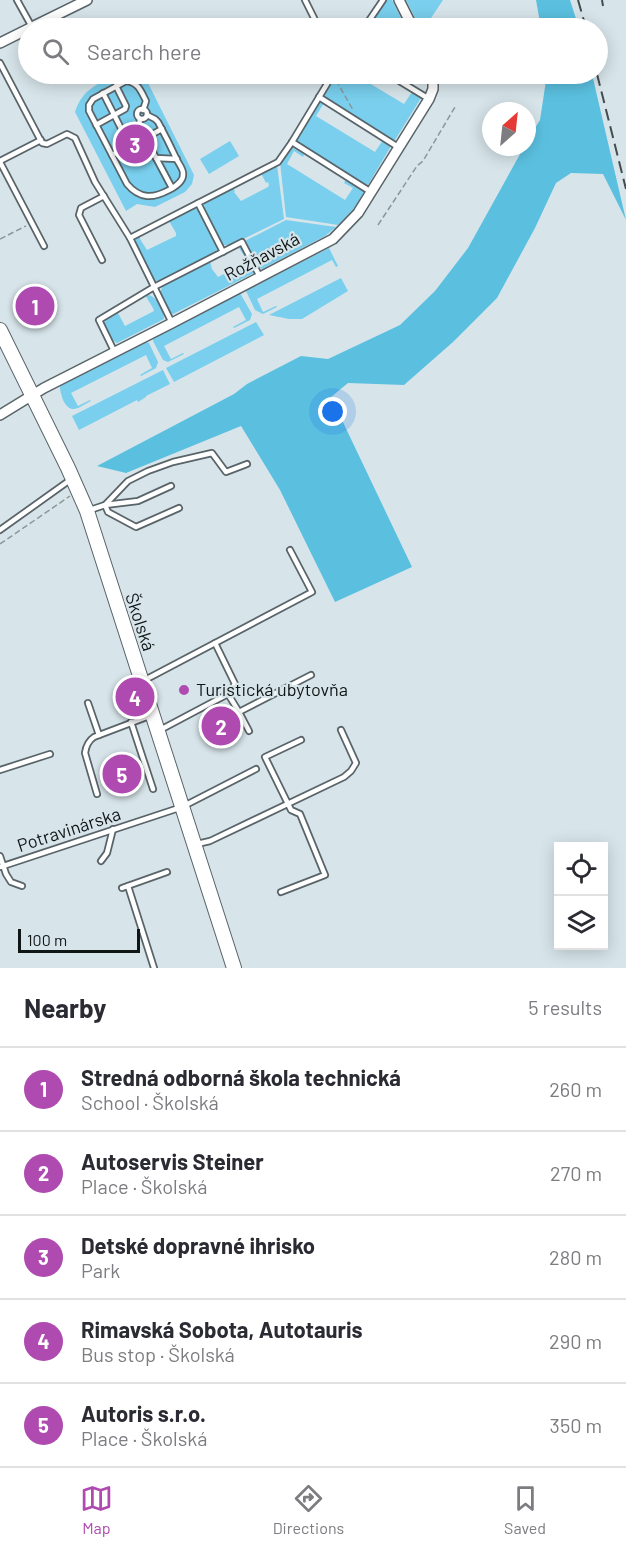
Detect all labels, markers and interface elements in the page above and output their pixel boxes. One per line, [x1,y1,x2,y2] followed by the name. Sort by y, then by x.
[18,18,608,84] search box
[39,35,72,68] icon: search
[87,38,201,64] text: Search here
[482,102,536,156] north arrow
[116,122,154,166] pin: 3
[220,227,303,285] street label: Rožňavská
[15,284,54,328] pin: 1
[318,397,347,426] your location
[121,590,161,654] street label: Školská
[116,674,154,720] pin: 4
[196,678,348,700] place label: Turistická ubytovňa
[177,683,191,697] marker: Turistická ubytovňa
[202,704,240,748] pin: 2
[102,752,142,796] pin: 5
[14,802,123,856] street label: Potravinárska
[554,842,608,950] map controls
[554,842,608,896] button: locate
[554,896,608,950] button: layers
[18,926,140,953] scale bar
[27,930,67,949] text: 100 m
[24,992,106,1023] text: Nearby
[528,995,602,1019] text: 5 results
[81,1064,401,1090] text: Stredná odborná škola technická
[40,1077,47,1101] text: 1
[549,1077,602,1101] text: 260 m
[81,1090,219,1114] text: School · Školská
[81,1148,264,1174] text: Autoservis Steiner
[38,1161,49,1185] text: 2
[550,1161,602,1185] text: 270 m
[81,1174,207,1198] text: Place · Školská
[81,1232,315,1258] text: Detské dopravné ihrisko
[38,1245,49,1269] text: 3
[549,1245,602,1269] text: 280 m
[81,1258,120,1282] text: Park
[81,1316,363,1342] text: Rimavská Sobota, Autotauris
[37,1329,50,1353] text: 4
[549,1329,602,1353] text: 290 m
[81,1342,235,1366] text: Bus stop · Školská
[81,1400,206,1426] text: Autoris s.r.o.
[38,1413,49,1437] text: 5
[550,1413,602,1437] text: 350 m
[81,1426,207,1450] text: Place · Školská
[80,1482,113,1537] tab: Map
[273,1482,344,1537] tab: Directions
[504,1482,546,1537] tab: Saved

